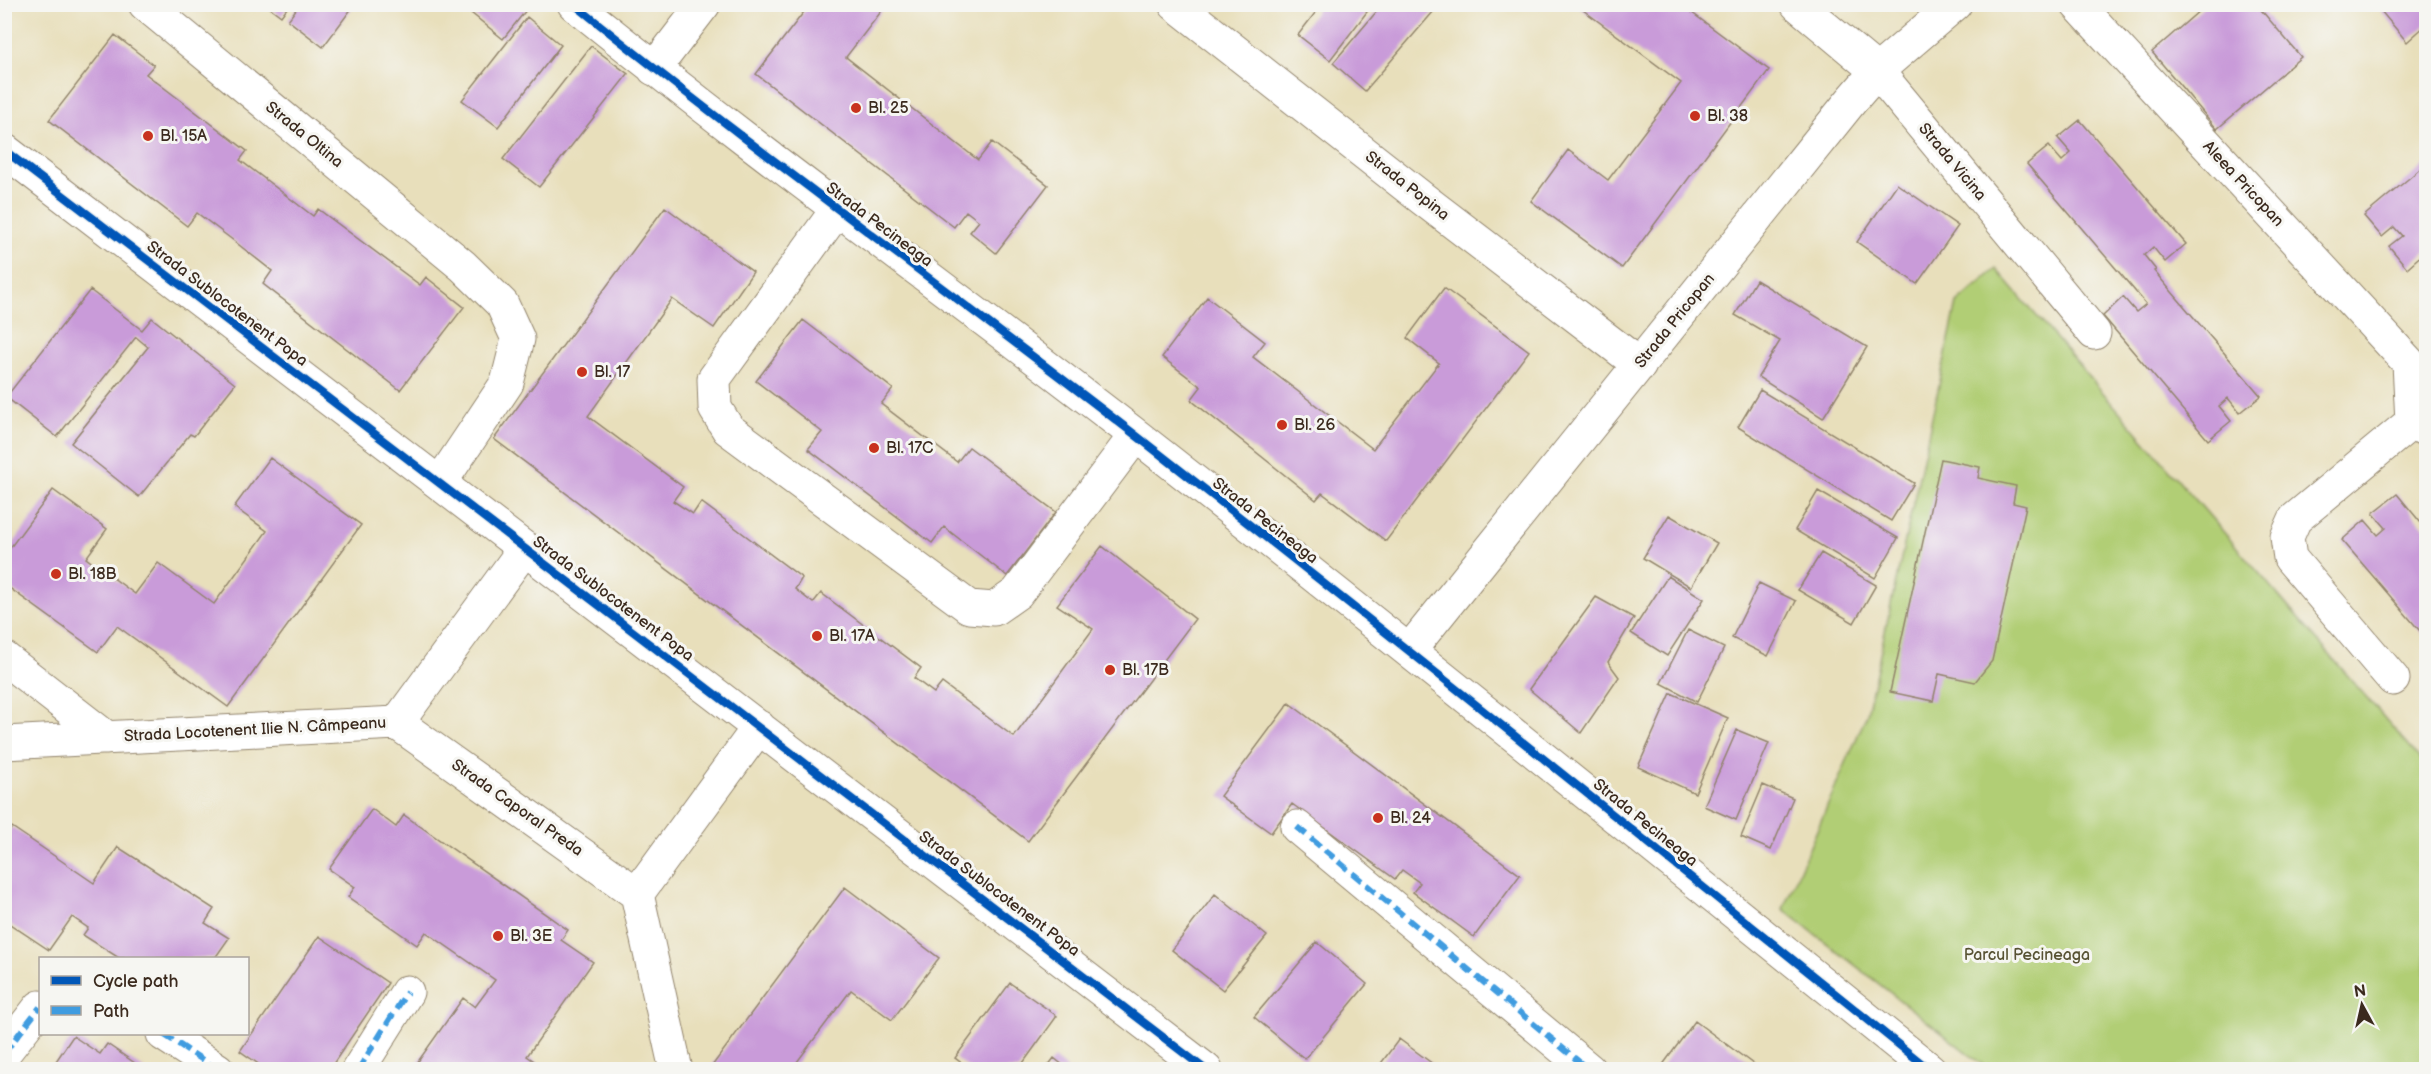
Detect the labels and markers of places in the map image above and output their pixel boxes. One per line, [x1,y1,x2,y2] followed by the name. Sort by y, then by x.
[868,99,909,118] place label: Bl. 25
[849,101,863,115] marker: Bl. 25
[1707,107,1748,126] place label: Bl. 38
[1688,109,1702,123] marker: Bl. 38
[160,127,207,146] place label: Bl. 15A
[141,129,155,143] marker: Bl. 15A
[594,363,630,382] place label: Bl. 17
[575,365,589,379] marker: Bl. 17
[1294,416,1335,435] place label: Bl. 26
[1275,418,1289,432] marker: Bl. 26
[886,439,933,458] place label: Bl. 17C
[867,441,881,455] marker: Bl. 17C
[68,565,116,584] place label: Bl. 18B
[49,567,63,581] marker: Bl. 18B
[829,627,875,646] place label: Bl. 17A
[810,629,824,643] marker: Bl. 17A
[1122,661,1169,680] place label: Bl. 17B
[1103,663,1117,677] marker: Bl. 17B
[1390,809,1431,828] place label: Bl. 24
[1371,811,1385,825] marker: Bl. 24
[510,927,552,946] place label: Bl. 3E
[491,929,505,943] marker: Bl. 3E

